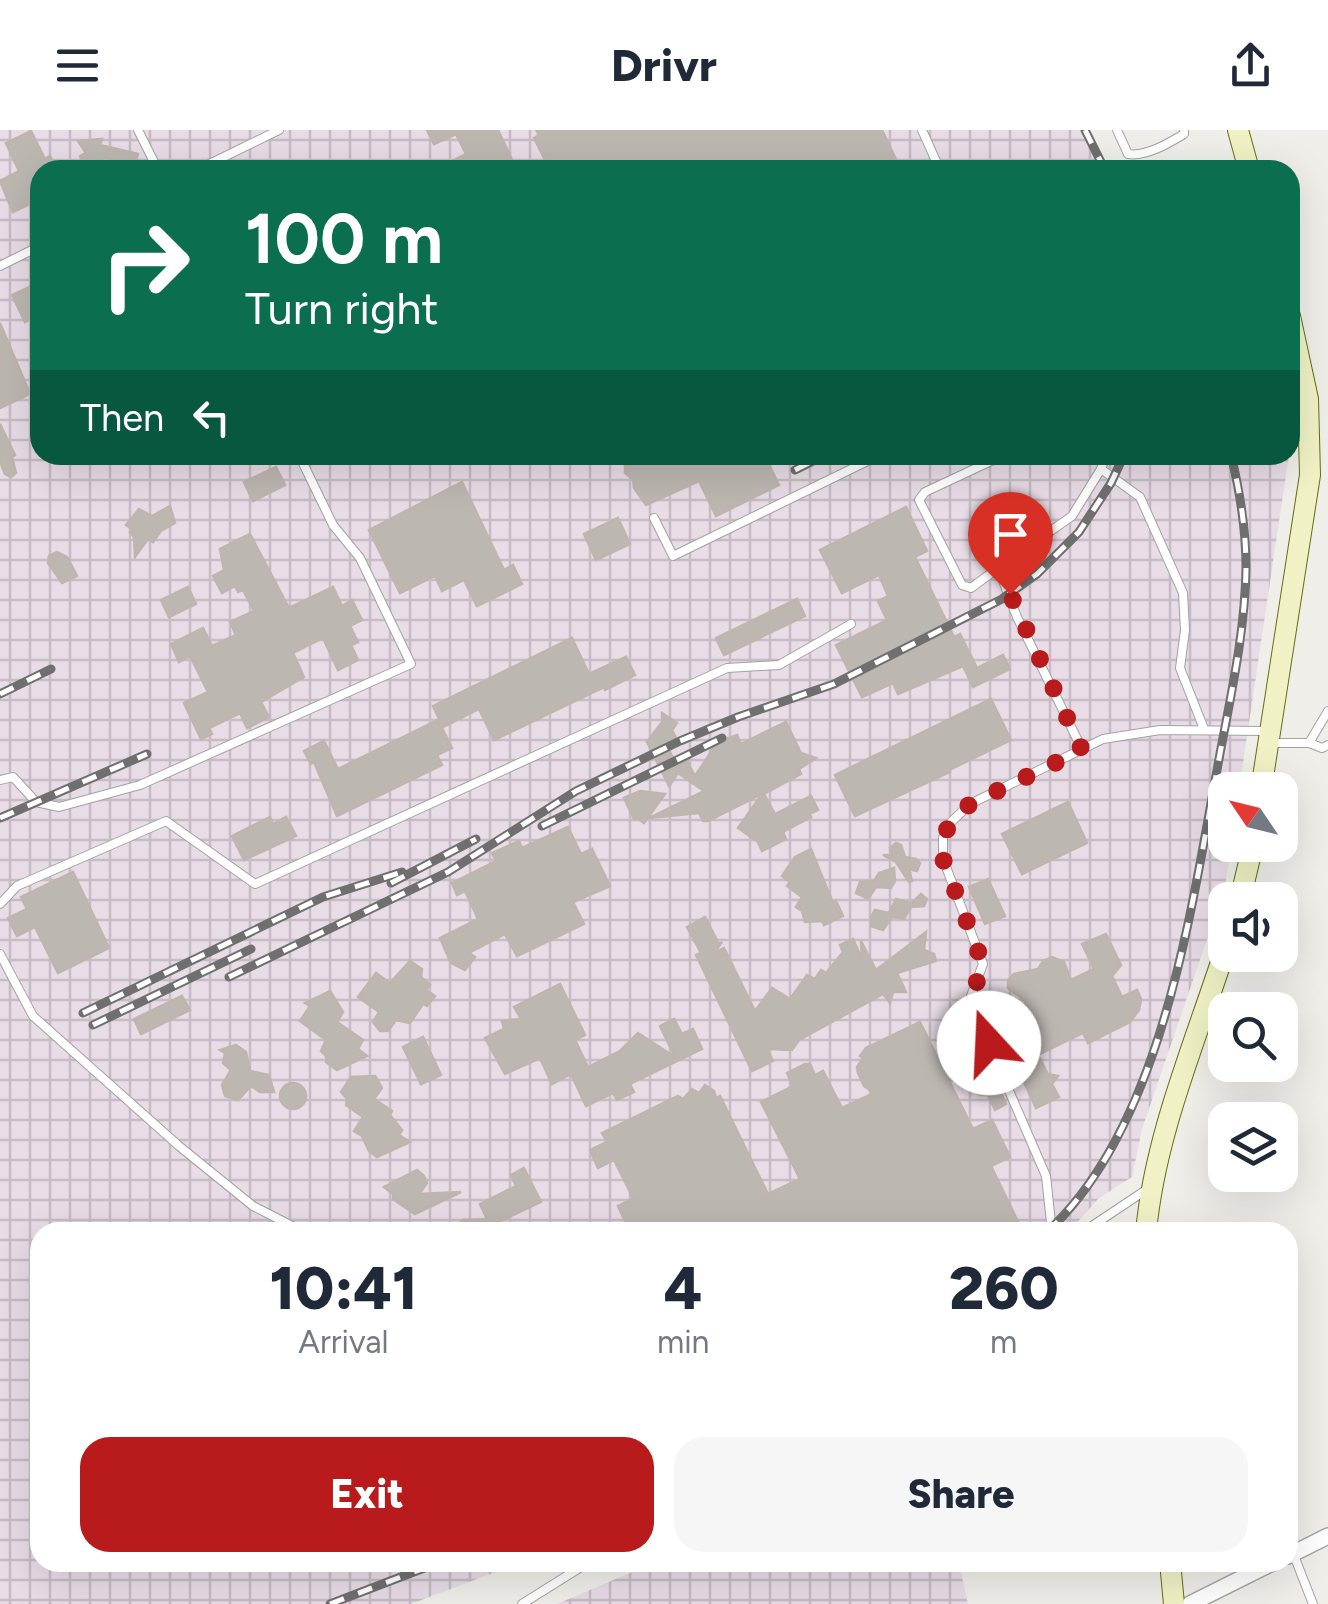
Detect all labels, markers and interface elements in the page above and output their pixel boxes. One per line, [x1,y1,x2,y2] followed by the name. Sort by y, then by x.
[50,38,105,93] icon: menu
[611,38,717,92] text: Drivr
[1223,38,1278,93] icon: share
[245,196,443,281] text: 100 m
[80,200,210,330] icon: right
[245,281,438,335] text: Turn right
[184,390,239,445] icon: left
[80,395,164,441] text: Then
[968,492,1053,595] pin
[983,507,1038,562] icon: arrive
[1208,772,1298,862] north arrow
[1208,772,1298,1192] map controls
[1208,882,1298,972] button: sound
[937,991,1041,1095] position arrow
[1208,992,1298,1082] button: search
[1208,1102,1298,1192] button: layers
[269,1252,418,1324] text: 10:41
[664,1252,702,1324] text: 4
[949,1252,1059,1324] text: 260
[298,1323,389,1361] text: Arrival
[657,1323,709,1361] text: min
[990,1323,1017,1361] text: m
[80,1437,654,1552] button: Exit
[674,1437,1248,1552] button: Share

